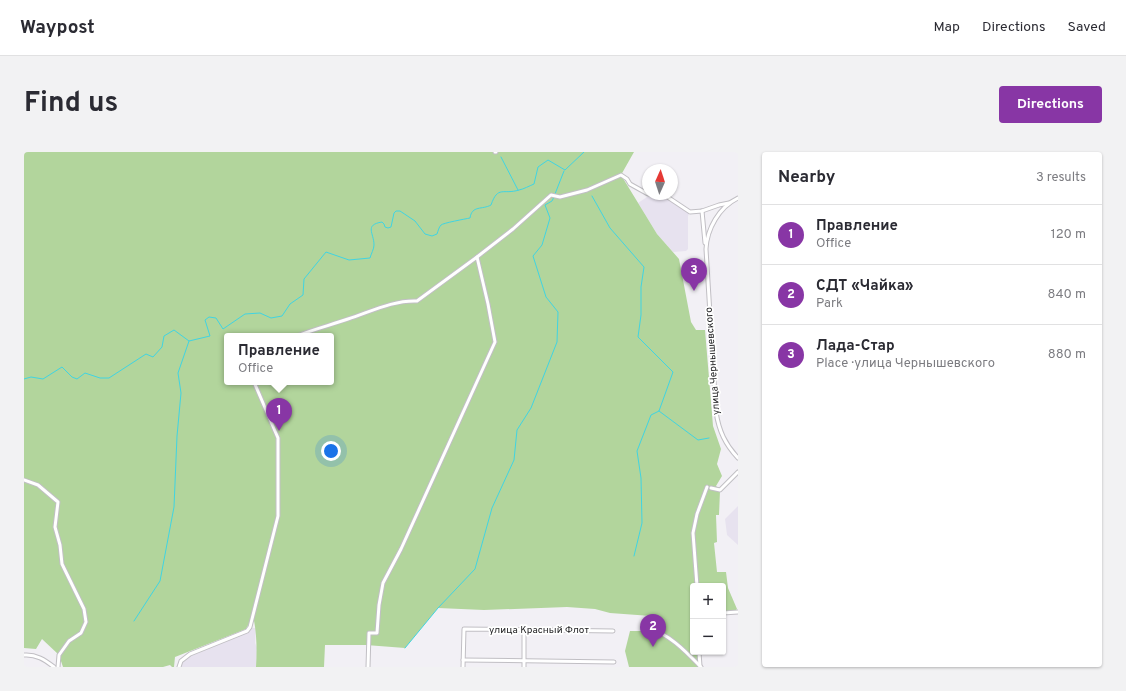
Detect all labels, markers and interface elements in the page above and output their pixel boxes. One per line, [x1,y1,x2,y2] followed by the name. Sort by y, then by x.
[20,16,95,40] text: Waypost
[934,19,960,36] text: Map
[982,19,1046,36] text: Directions
[1068,19,1106,36] text: Saved
[24,86,118,122] text: Find us
[999,86,1102,123] button: Directions
[642,164,678,200] north arrow
[778,167,835,189] text: Nearby
[1036,170,1086,186] text: 3 results
[816,217,898,236] text: Правление
[788,227,794,243] text: 1
[1051,227,1086,243] text: 120 m
[816,236,851,252] text: Office
[681,258,707,291] pin: 3
[816,277,913,296] text: СДТ «Чайка»
[787,287,795,303] text: 2
[1048,287,1086,303] text: 840 m
[816,296,843,312] text: Park
[703,306,723,415] street label: улица Чернышевского
[224,333,334,385] popup
[816,337,895,356] text: Лада-Стар
[238,342,320,361] text: Правление
[787,347,795,363] text: 3
[1048,347,1086,363] text: 880 m
[816,356,995,372] text: Place · улица Чернышевского
[238,361,273,377] text: Office
[266,398,292,431] pin: 1
[321,441,341,461] your location
[690,583,726,655] map controls
[690,583,726,619] button: +
[640,614,666,647] pin: 2
[690,619,726,655] button: −
[489,624,589,637] street label: улица Красный Флот

